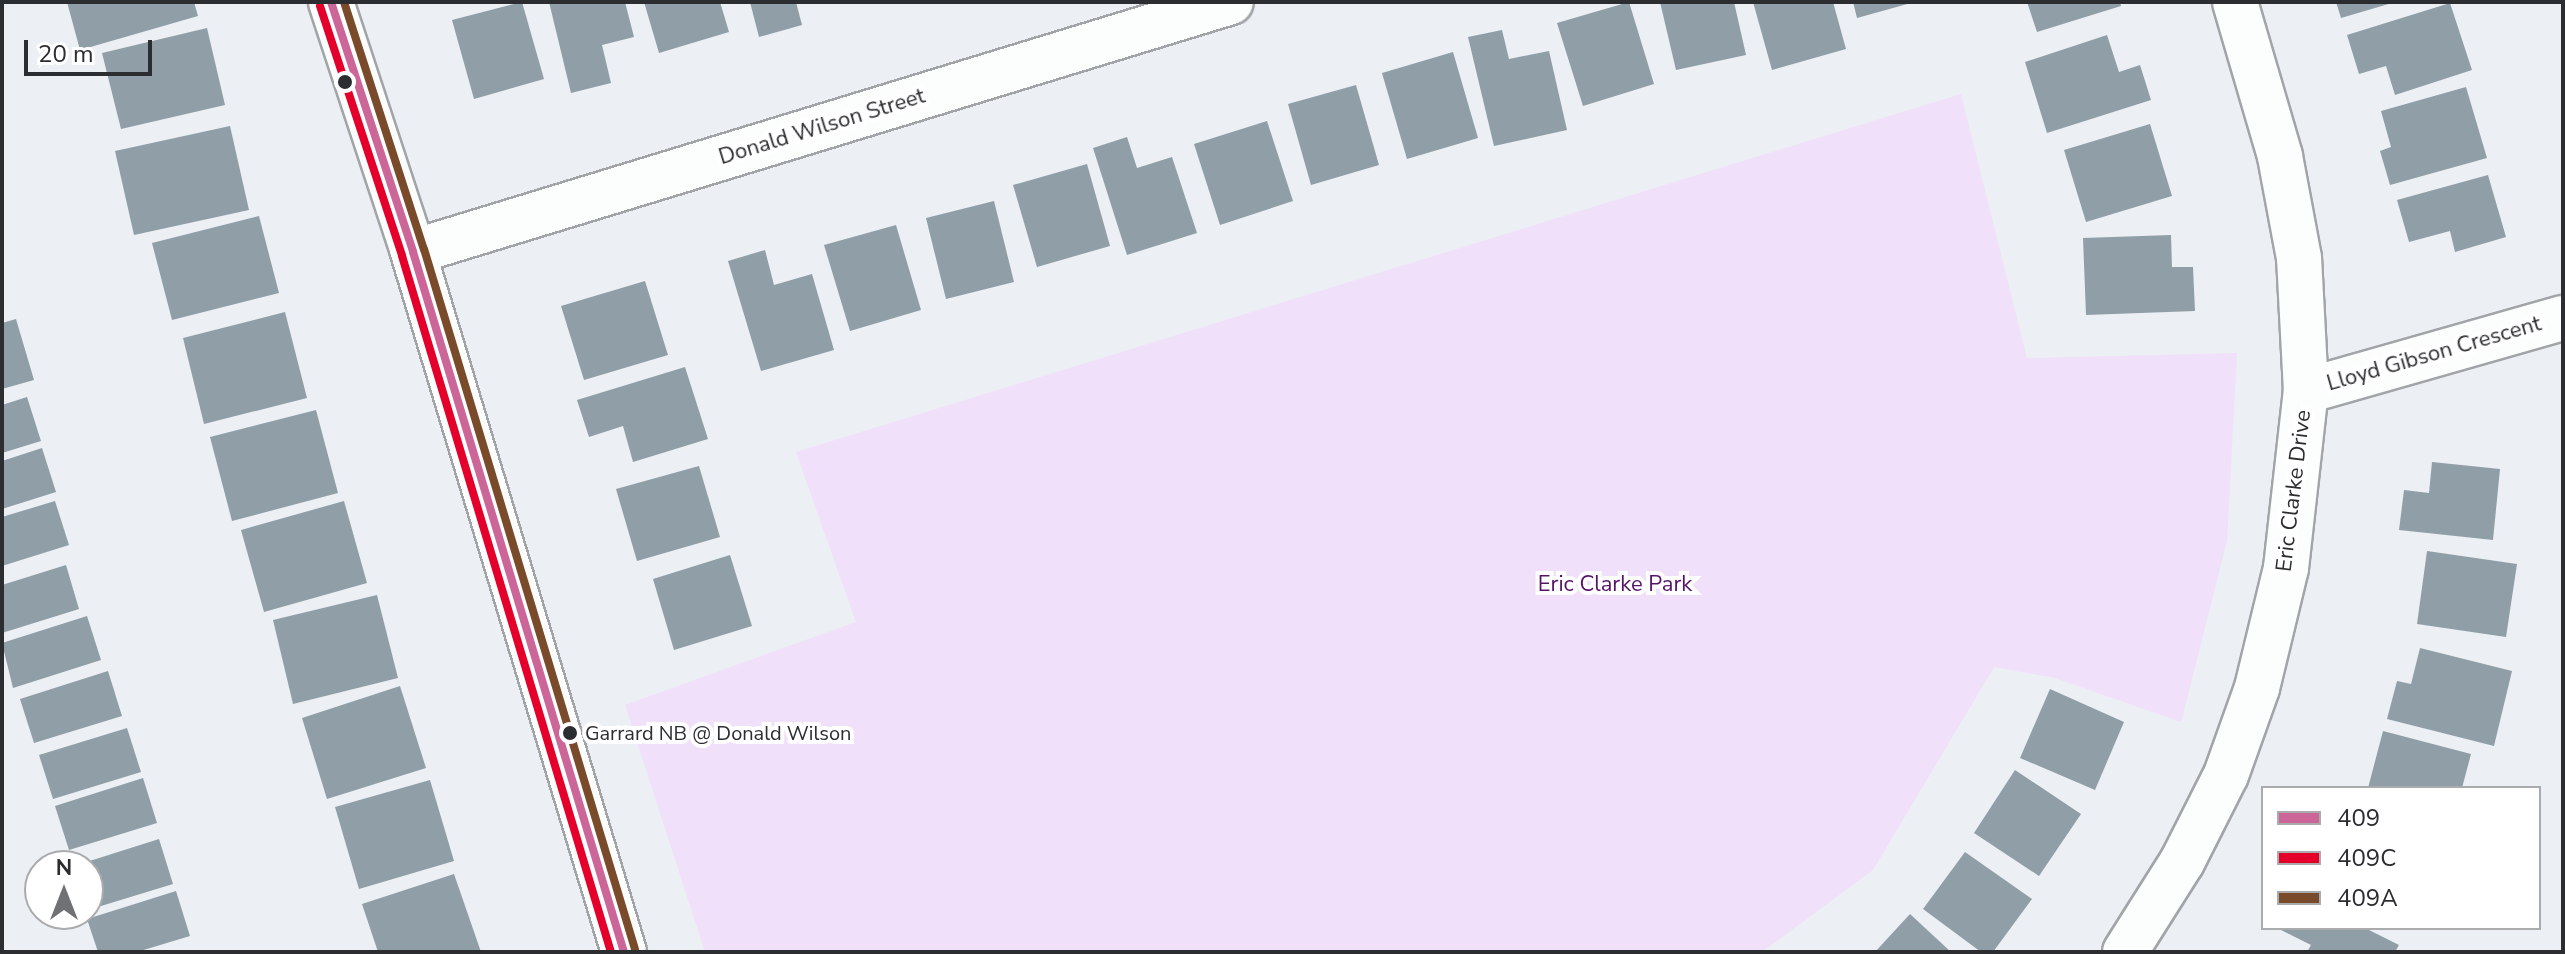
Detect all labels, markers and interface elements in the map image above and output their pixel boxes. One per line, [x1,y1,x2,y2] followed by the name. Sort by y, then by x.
[28,24,156,74] scale bar
[38,38,94,70] text: 20 m
[337,74,353,90] unlabelled marker
[716,83,928,171] street label: Donald Wilson Street
[2324,311,2544,397] street label: Lloyd Gibson Crescent
[2271,409,2317,573] street label: Eric Clarke Drive
[1538,572,1692,598] park label: Eric Clarke Park
[585,721,851,745] place label: Garrard NB @ Donald Wilson
[562,725,578,741] marker: Garrard NB @ Donald Wilson
[2261,786,2541,930] legend
[2337,802,2380,834] text: 409
[2337,842,2396,874] text: 409C
[24,850,104,930] north arrow
[56,853,72,883] text: N
[2337,882,2398,914] text: 409A

